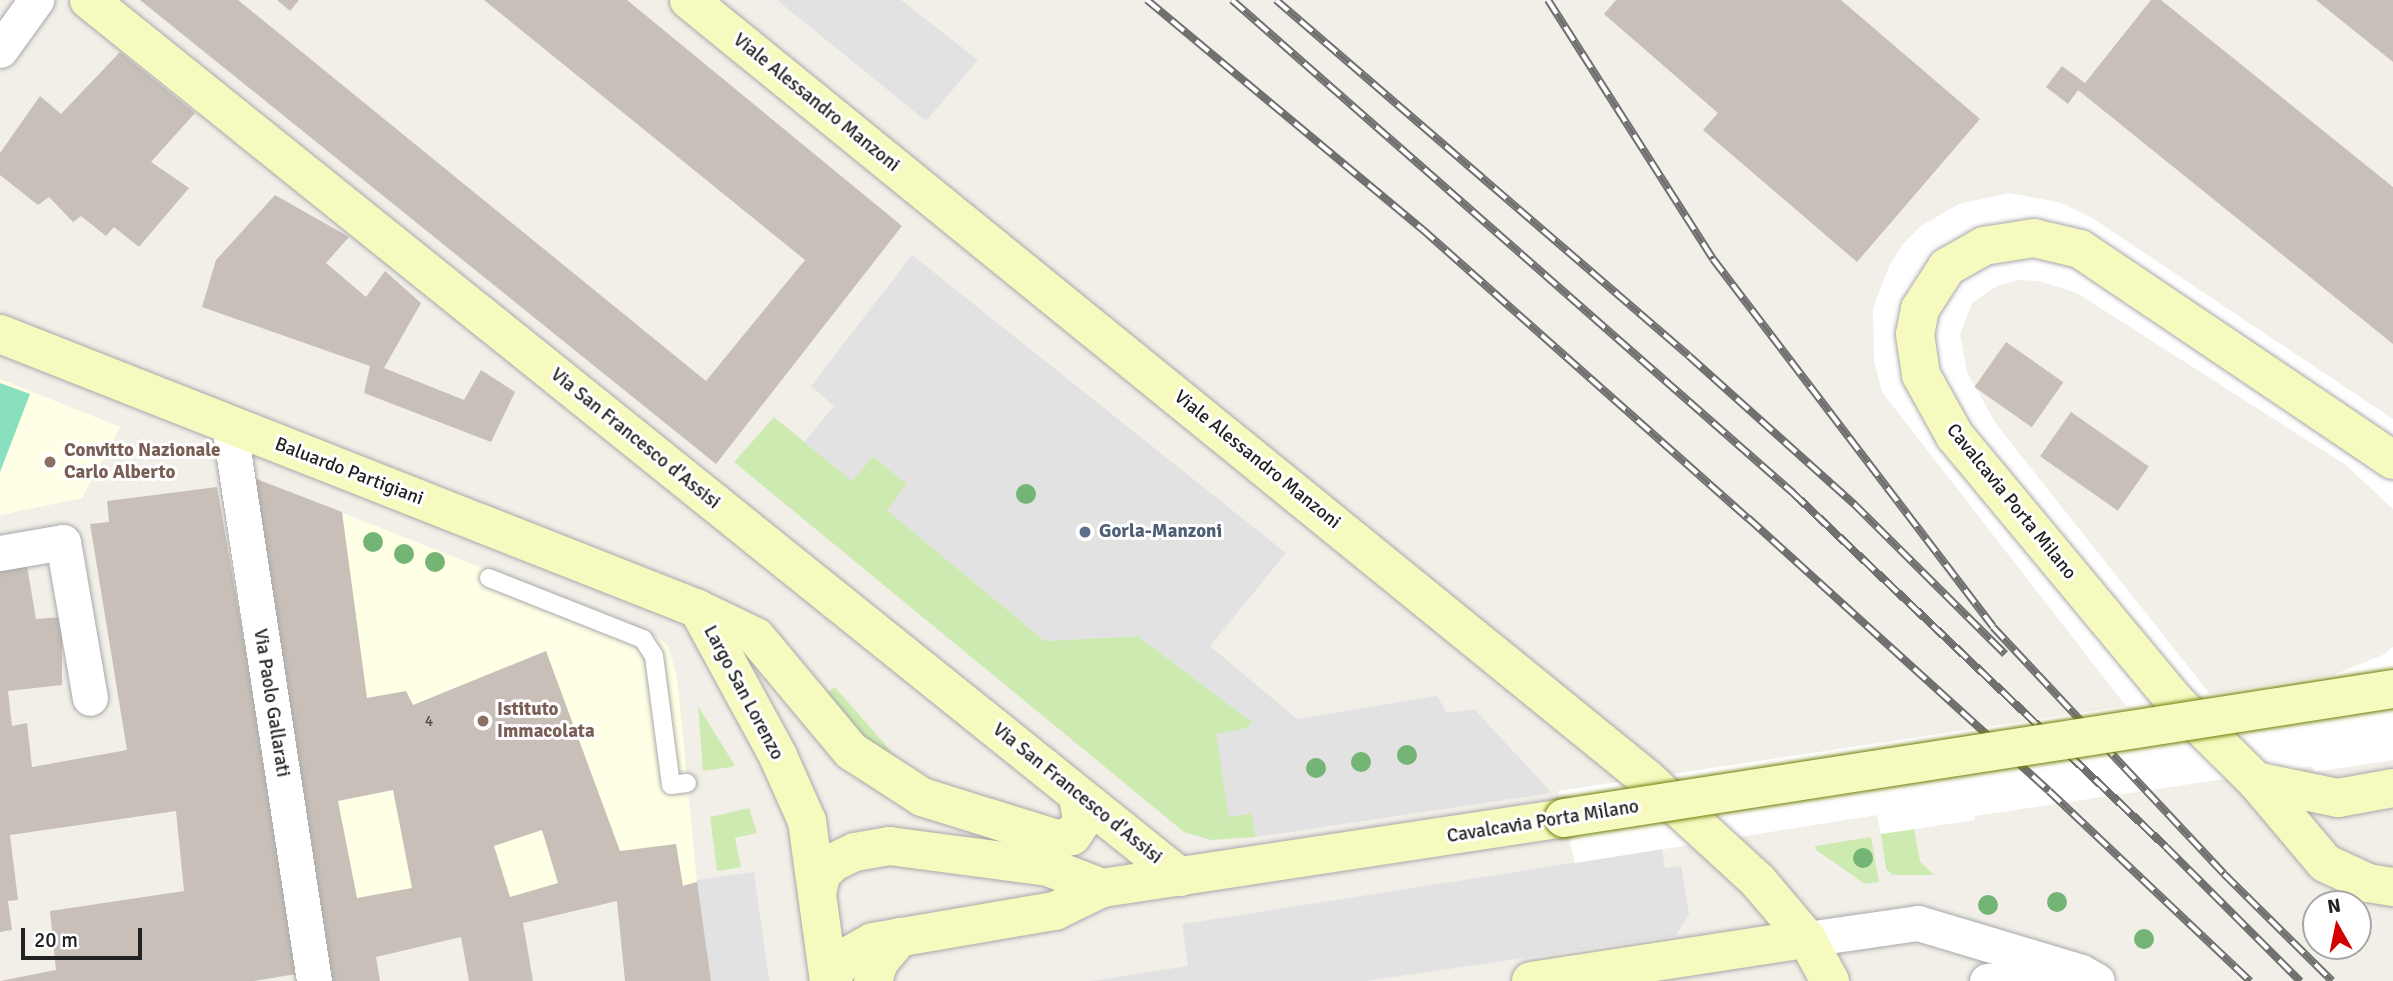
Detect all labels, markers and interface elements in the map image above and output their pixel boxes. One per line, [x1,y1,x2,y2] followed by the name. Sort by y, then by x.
[728,29,904,177] street label: Viale Alessandro Manzoni
[546,364,724,514] street label: Via San Francesco d'Assisi
[1169,386,1345,534] street label: Viale Alessandro Manzoni
[1941,419,2081,585] street label: Cavalcavia Porta Milano
[272,433,426,511] street label: Baluardo Partigiani
[64,440,220,484] place label: Convitto Nazionale Carlo Alberto
[42,454,58,470] marker: Convitto Nazionale Carlo Alberto
[1099,521,1222,543] place label: Gorla-Manzoni
[1077,524,1093,540] marker: Gorla-Manzoni
[698,622,788,764] street label: Largo San Lorenzo
[248,627,294,779] street label: Via Paolo Gallarati
[497,699,595,743] place label: Istituto Immacolata
[425,711,433,731] house number: 4
[475,713,491,729] marker: Istituto Immacolata
[988,719,1166,869] street label: Via San Francesco d'Assisi
[1445,796,1641,848] street label: Cavalcavia Porta Milano
[2302,890,2372,960] north arrow
[2326,893,2342,919] text: N
[24,914,145,958] scale bar
[34,927,78,953] text: 20 m

